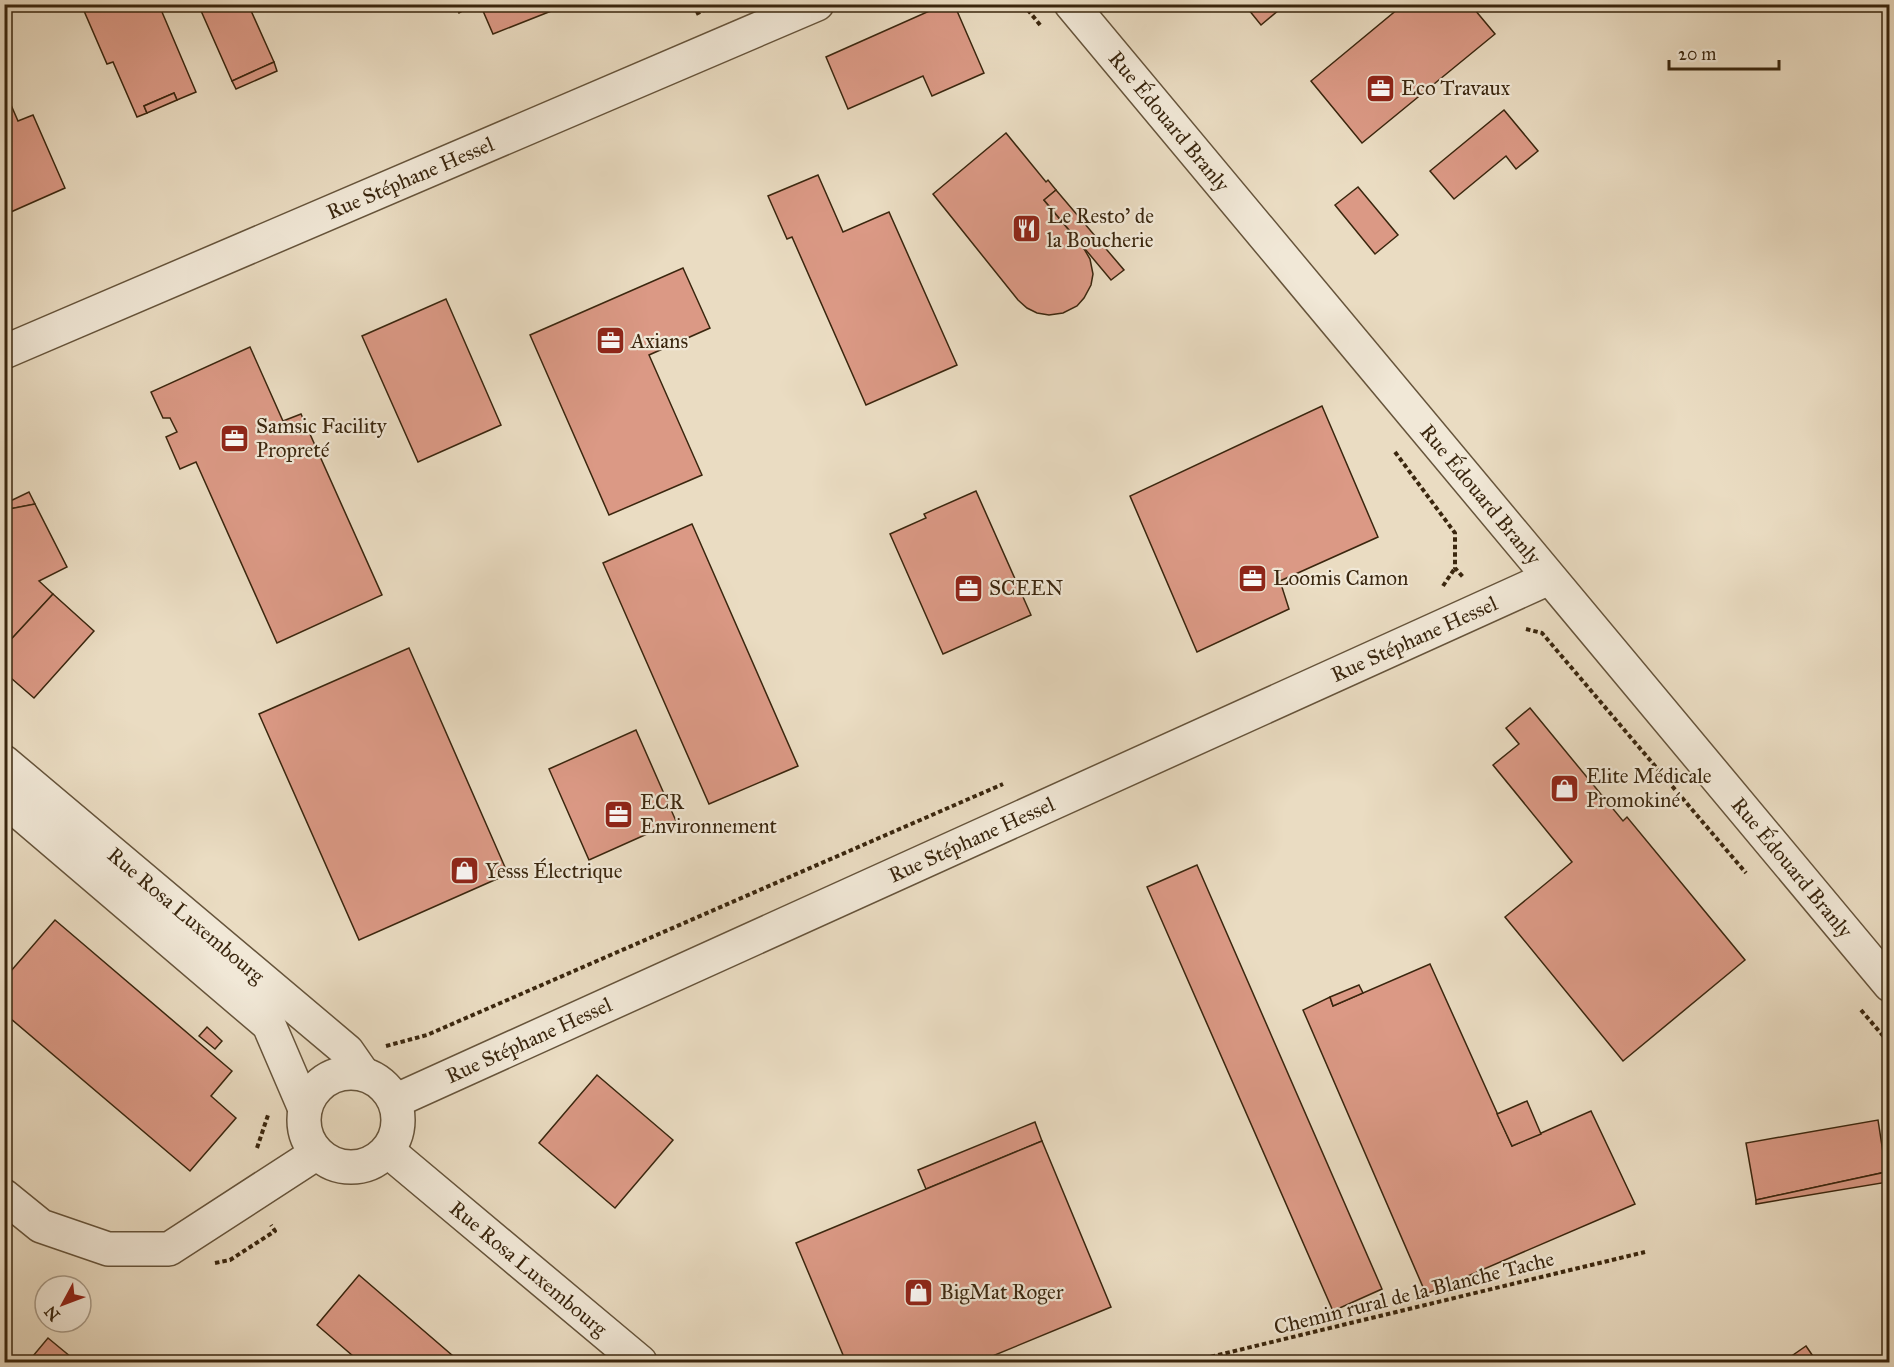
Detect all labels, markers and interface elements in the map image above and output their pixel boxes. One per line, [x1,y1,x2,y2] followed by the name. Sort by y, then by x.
[1669,33,1778,71] scale bar
[1678,43,1716,65] text: 20 m
[1103,46,1236,198] street label: Rue Édouard Branly
[1364,72,1396,104] office icon: Eco Travaux
[1401,75,1511,101] place label: Eco Travaux
[323,131,498,225] street label: Rue Stéphane Hessel
[1047,203,1154,253] place label: Le Resto' de la Boucherie
[1010,212,1042,244] restaurant icon: Le Resto' de la Boucherie
[594,325,626,357] office icon: Axians
[630,328,688,354] place label: Axians
[256,413,388,463] place label: Samsic Facility Propreté
[1414,419,1547,571] street label: Rue Édouard Branly
[219,422,251,454] office icon: Samsic Facility Propreté
[1236,562,1268,594] office icon: Loomis Camon
[1273,565,1408,591] place label: Loomis Camon
[952,572,984,604] office icon: SCEEN
[989,575,1063,601] place label: SCEEN
[1327,590,1502,688] street label: Rue Stéphane Hessel
[1586,763,1712,813] place label: Elite Médicale Promokiné
[1549,772,1581,804] shop icon: Elite Médicale Promokiné
[640,789,778,839] place label: ECR Environnement
[884,791,1059,889] street label: Rue Stéphane Hessel
[1726,792,1859,944] street label: Rue Édouard Branly
[603,798,635,830] office icon: ECR Environnement
[102,842,270,989] street label: Rue Rosa Luxembourg
[448,855,480,887] shop icon: Yesss Électrique
[485,857,623,884] place label: Yesss Électrique
[442,991,616,1089] street label: Rue Stéphane Hessel
[444,1195,613,1342] street label: Rue Rosa Luxembourg
[1271,1246,1557,1340] street label: Chemin rural de la Blanche Tache
[33,1274,93,1334] north arrow
[903,1276,935,1308] shop icon: BigMat Roger
[940,1279,1064,1305] place label: BigMat Roger
[40,1302,64,1325] text: N

